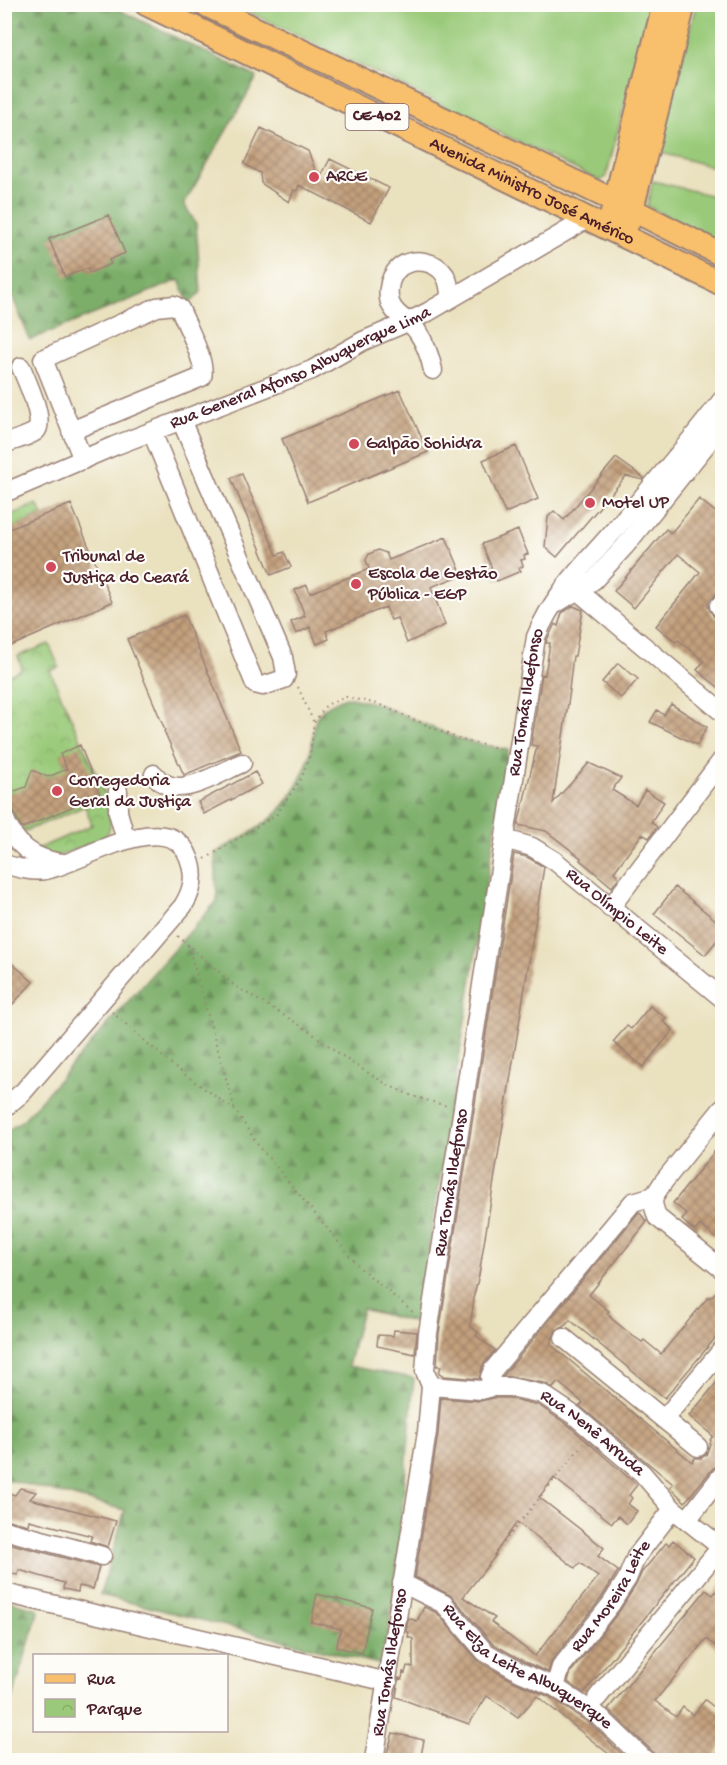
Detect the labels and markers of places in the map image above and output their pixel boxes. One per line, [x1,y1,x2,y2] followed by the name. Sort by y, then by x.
[326,167,368,188] place label: ARCE
[307,170,321,184] marker: ARCE
[366,434,483,455] place label: Galpão Sohidra
[347,437,361,451] marker: Galpão Sohidra
[602,493,670,514] place label: Motel UP
[583,496,597,510] marker: Motel UP
[62,547,190,589] place label: Tribunal de Justiça do Ceará
[44,560,58,574] marker: Tribunal de Justiça do Ceará
[367,564,498,606] place label: Escola de Gestão Pública - EGP
[349,577,363,591] marker: Escola de Gestão Pública - EGP
[69,771,192,813] place label: Corregedoria Geral da Justiça
[50,784,64,798] marker: Corregedoria Geral da Justiça

